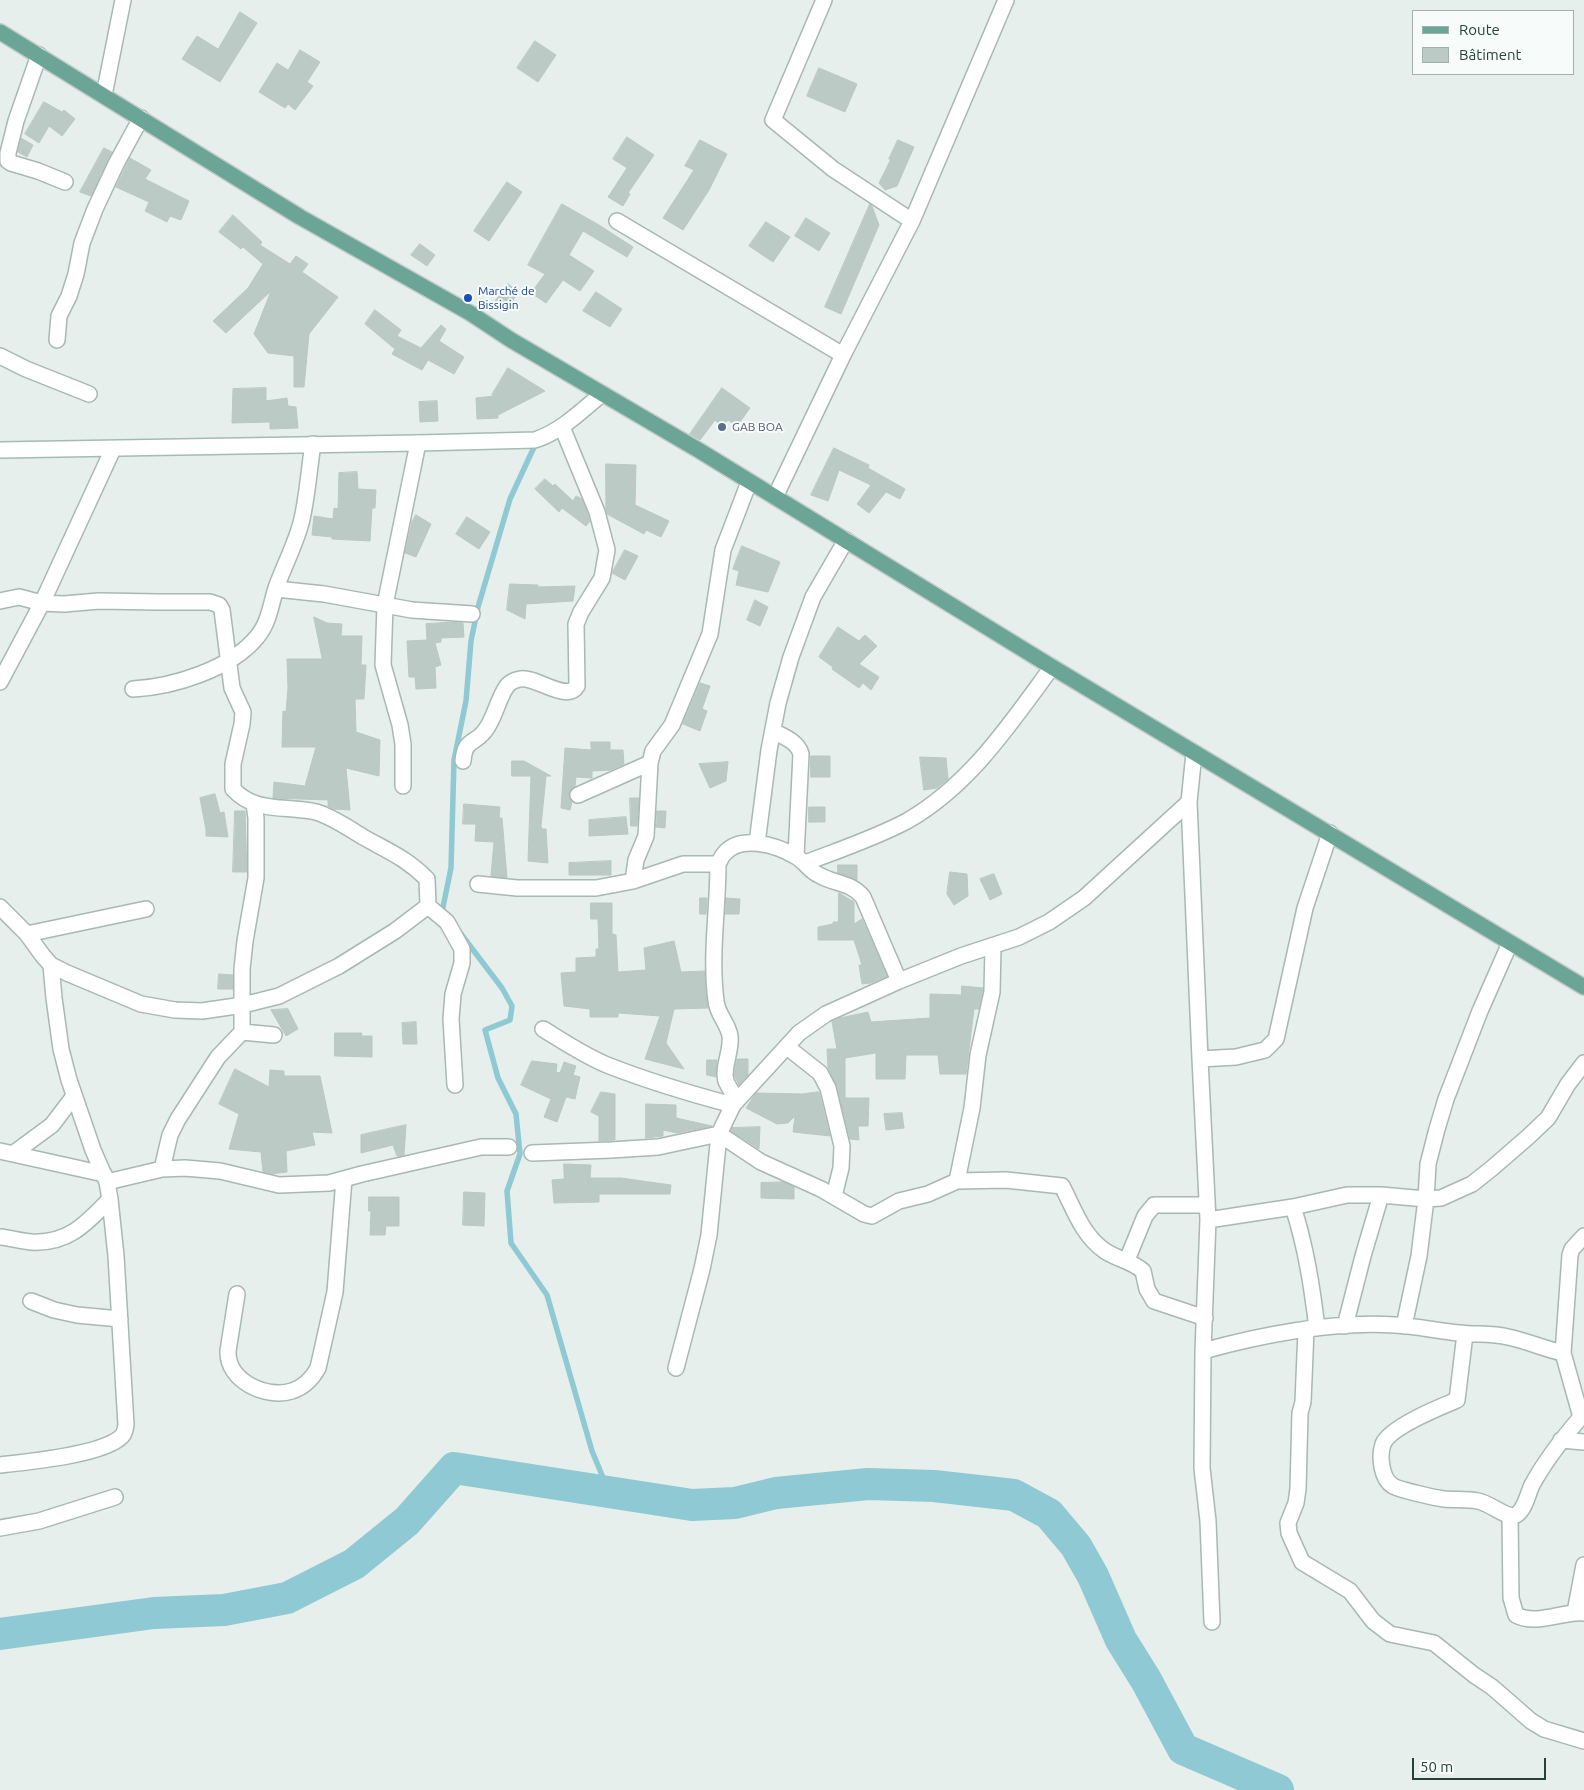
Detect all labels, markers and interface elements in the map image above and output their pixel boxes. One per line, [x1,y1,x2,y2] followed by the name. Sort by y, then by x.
[1412,10,1574,75] legend
[1459,21,1500,38] text: Route
[1459,46,1521,63] text: Bâtiment
[478,284,535,312] place label: Marché de Bissigin
[462,292,474,304] marker: Marché de Bissigin
[732,420,783,434] place label: GAB BOA
[716,421,728,433] marker: GAB BOA
[1414,1748,1548,1780] scale bar
[1420,1758,1453,1775] text: 50 m

